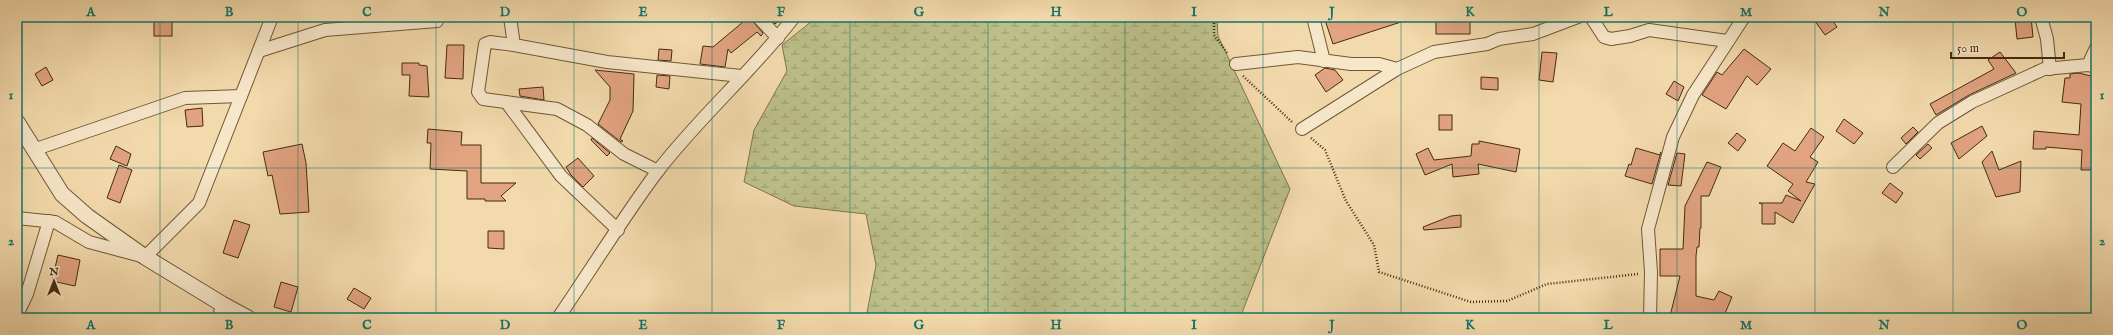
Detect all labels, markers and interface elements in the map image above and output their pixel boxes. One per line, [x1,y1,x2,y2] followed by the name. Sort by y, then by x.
[86,4,97,21] text: A
[225,4,234,21] text: B
[362,4,372,21] text: C
[500,4,511,21] text: D
[638,4,648,21] text: E
[777,4,786,21] text: F
[914,4,925,21] text: G
[1050,4,1062,21] text: H
[1191,4,1197,21] text: I
[1327,4,1335,21] text: J
[1465,4,1475,21] text: K
[1602,4,1613,21] text: L
[1740,4,1753,21] text: M
[1877,4,1890,21] text: N
[2017,4,2028,21] text: O
[1951,34,2064,60] scale bar
[1957,41,1979,56] text: 50 m
[9,87,14,104] text: 1
[2100,87,2105,104] text: 1
[8,233,14,250] text: 2
[2099,233,2105,250] text: 2
[34,261,74,301] north arrow
[48,265,59,279] text: N
[86,317,97,334] text: A
[225,317,234,334] text: B
[362,317,372,334] text: C
[500,317,511,334] text: D
[638,317,648,334] text: E
[777,317,786,334] text: F
[914,317,925,334] text: G
[1050,317,1062,334] text: H
[1191,317,1197,334] text: I
[1327,317,1335,334] text: J
[1465,317,1475,334] text: K
[1602,317,1613,334] text: L
[1740,317,1753,334] text: M
[1877,317,1890,334] text: N
[2017,317,2028,334] text: O

